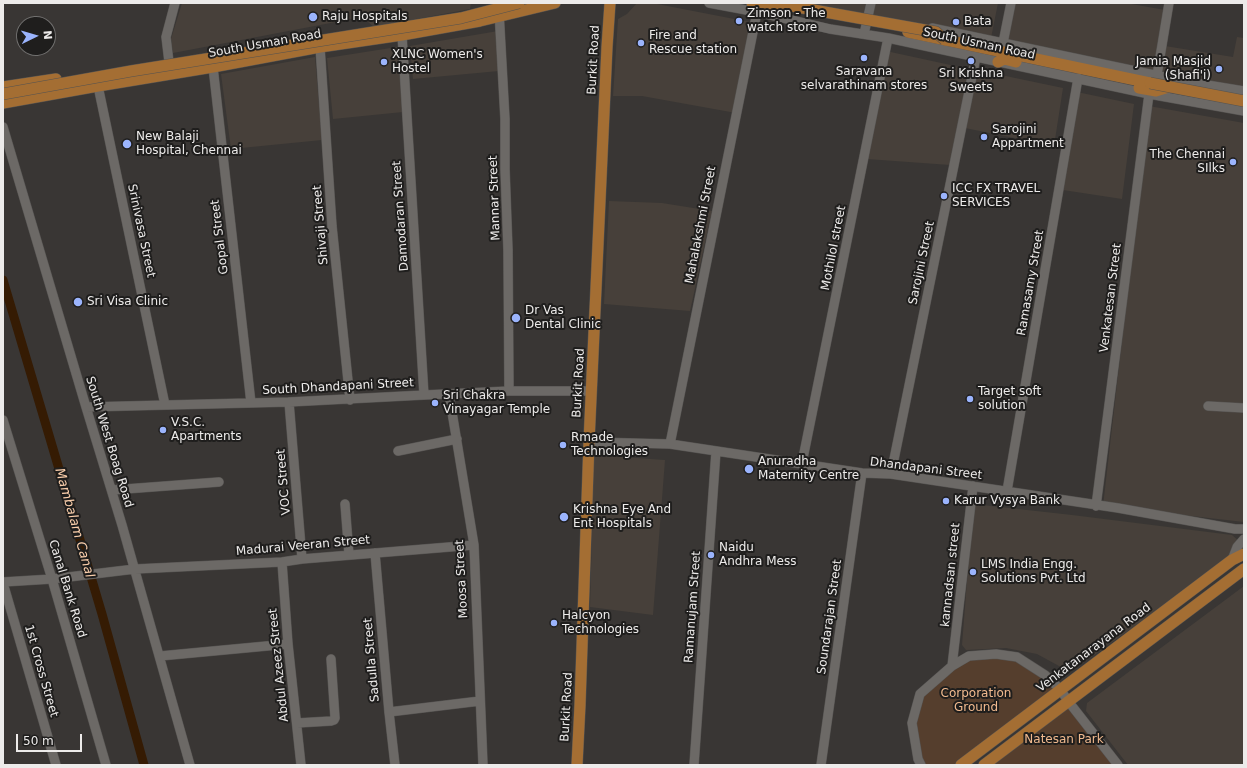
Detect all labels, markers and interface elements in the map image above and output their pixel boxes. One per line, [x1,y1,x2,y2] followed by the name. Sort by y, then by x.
[747,7,826,35] place label: Zimson - The watch store
[322,10,407,24] place label: Raju Hospitals
[307,11,319,23] marker: Raju Hospitals
[964,15,992,29] place label: Bata
[16,16,56,56] north arrow
[734,16,744,26] marker: Zimson - The watch store
[951,17,961,27] marker: Bata
[585,25,603,95] street label: Burkit Road
[922,25,1036,63] street label: South Usman Road
[207,27,323,61] street label: South Usman Road
[649,29,737,57] place label: Fire and Rescue station
[41,30,54,40] text: N
[636,38,646,48] marker: Fire and Rescue station
[392,48,483,76] place label: XLNC Women's Hostel
[859,53,869,63] marker: Saravana selvarathinam stores
[1136,55,1211,83] place label: Jamia Masjid (Shafi'i)
[966,56,976,66] marker: Sri Krishna Sweets
[379,57,389,67] marker: XLNC Women's Hostel
[1214,64,1224,74] marker: Jamia Masjid (Shafi'i)
[801,65,927,93] place label: Saravana selvarathinam stores
[939,67,1003,95] place label: Sri Krishna Sweets
[992,123,1064,151] place label: Sarojini Appartment
[136,130,242,158] place label: New Balaji Hospital, Chennai
[979,132,989,142] marker: Sarojini Appartment
[121,138,133,150] marker: New Balaji Hospital, Chennai
[1150,148,1225,176] place label: The Chennai SIlks
[486,155,504,241] street label: Mannar Street
[1228,157,1238,167] marker: The Chennai SIlks
[390,160,412,272] street label: Damodaran Street
[683,165,719,285] street label: Mahalakshmi Street
[952,182,1040,210] place label: ICC FX TRAVEL SERVICES
[124,183,158,279] street label: Srinivasa Street
[310,185,332,265] street label: Shivaji Street
[939,191,949,201] marker: ICC FX TRAVEL SERVICES
[208,199,232,275] street label: Gopal Street
[819,204,849,292] street label: Mothilol street
[906,220,938,306] street label: Sarojini Street
[1015,229,1047,337] street label: Ramasamy Street
[1097,243,1125,353] street label: Venkatesan Street
[87,295,168,309] place label: Sri Visa Clinic
[72,296,84,308] marker: Sri Visa Clinic
[525,304,601,332] place label: Dr Vas Dental Clinic
[510,312,522,324] marker: Dr Vas Dental Clinic
[570,348,588,418] street label: Burkit Road
[82,375,136,509] street label: South West Boag Road
[262,376,414,398] street label: South Dhandapani Street
[978,385,1041,413] place label: Target soft solution
[443,389,550,417] place label: Sri Chakra Vinayagar Temple
[965,394,975,404] marker: Target soft solution
[430,398,440,408] marker: Sri Chakra Vinayagar Temple
[171,416,241,444] place label: V.S.C. Apartments
[158,425,168,435] marker: V.S.C. Apartments
[571,431,648,459] place label: Rmade Technologies
[558,440,568,450] marker: Rmade Technologies
[274,448,294,516] street label: VOC Street
[758,455,859,483] place label: Anuradha Maternity Centre
[869,455,983,483] street label: Dhandapani Street
[743,463,755,475] marker: Anuradha Maternity Centre
[51,466,97,580] water label: Mambalam Canal
[954,494,1060,508] place label: Karur Vysya Bank
[941,496,951,506] marker: Karur Vysya Bank
[573,503,671,531] place label: Krishna Eye And Ent Hospitals
[558,511,570,523] marker: Krishna Eye And Ent Hospitals
[938,522,964,628] street label: kannadsan street
[235,533,371,559] street label: Madurai Veeran Street
[45,538,89,640] street label: Canal Bank Road
[453,539,471,619] street label: Moosa Street
[719,541,796,569] place label: Naidu Andhra Mess
[682,550,704,664] street label: Ramanujam Street
[706,550,716,560] marker: Naidu Andhra Mess
[981,558,1086,586] place label: LMS India Engg. Solutions Pvt. Ltd
[815,559,845,675] street label: Soundarajan Street
[968,567,978,577] marker: LMS India Engg. Solutions Pvt. Ltd
[1034,600,1154,696] street label: Venkatanarayana Road
[266,608,292,722] street label: Abdul Azeez Street
[562,609,639,637] place label: Halcyon Technologies
[361,617,383,703] street label: Sadulla Street
[549,618,559,628] marker: Halcyon Technologies
[21,623,61,719] street label: 1st Cross Street
[558,672,576,742] street label: Burkit Road
[941,687,1011,715] park label: Corporation Ground
[18,726,84,752] scale bar
[1024,733,1104,747] park label: Natesan Park
[23,734,54,748] text: 50 m

